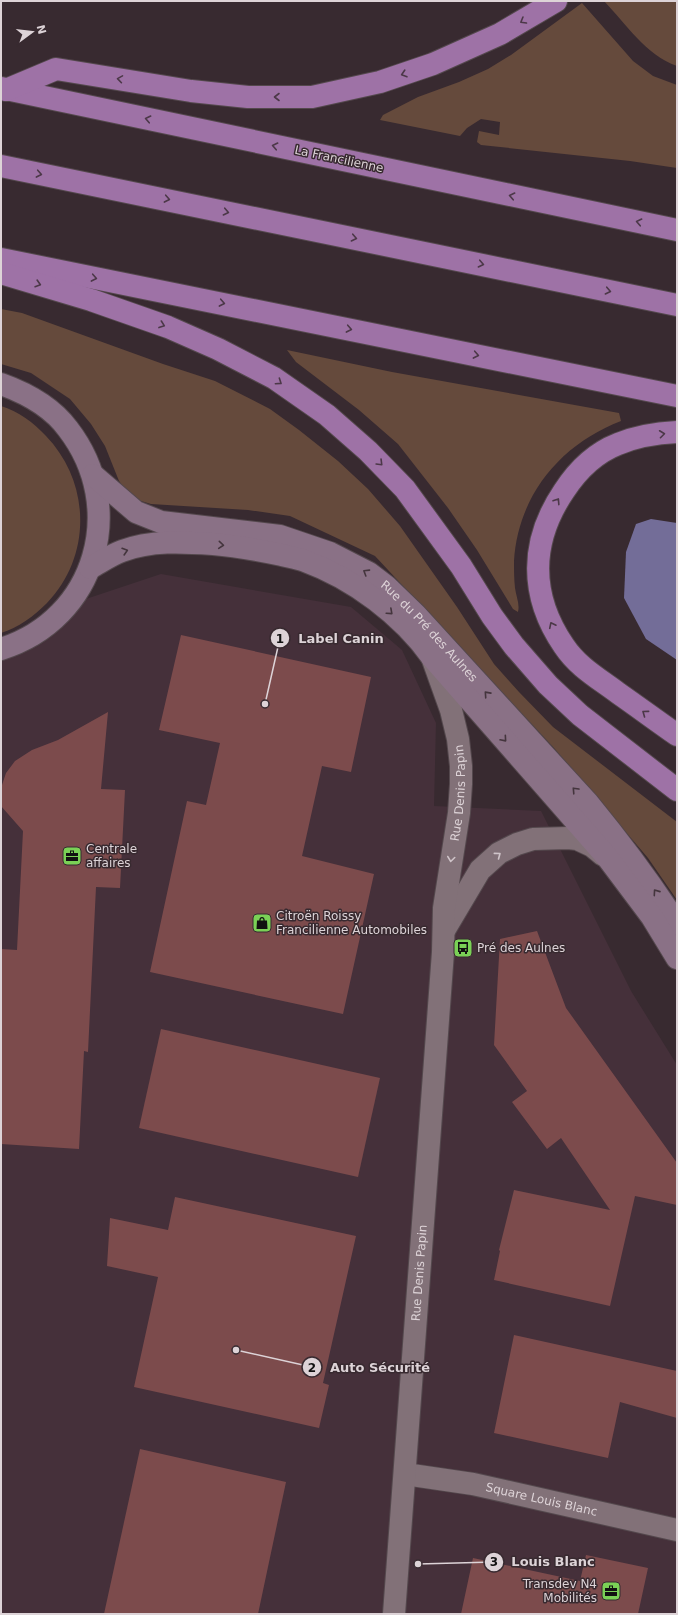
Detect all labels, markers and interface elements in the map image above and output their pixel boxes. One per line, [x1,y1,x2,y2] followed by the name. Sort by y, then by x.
[12,12,52,52] north arrow
[520,17,527,24] one-way arrow
[34,23,49,36] text: N
[401,69,408,78] one-way arrow
[117,75,124,84] one-way arrow
[274,93,280,101] one-way arrow
[144,116,151,124] one-way arrow
[272,142,278,151] one-way arrow
[293,143,385,175] street label: La Francilienne
[36,169,42,177] one-way arrow
[508,192,515,200] one-way arrow
[164,195,170,203] one-way arrow
[223,207,230,215] one-way arrow
[636,219,642,227] one-way arrow
[351,233,357,242] one-way arrow
[478,260,484,268] one-way arrow
[91,273,97,281] one-way arrow
[35,279,42,288] one-way arrow
[605,286,612,294] one-way arrow
[218,299,225,307] one-way arrow
[158,321,165,329] one-way arrow
[346,325,352,333] one-way arrow
[473,351,479,359] one-way arrow
[274,377,281,384] one-way arrow
[658,429,665,438] one-way arrow
[375,458,383,466] one-way arrow
[552,498,560,505] one-way arrow
[218,540,224,549] one-way arrow
[121,547,128,556] one-way arrow
[363,570,370,577] one-way arrow
[378,578,480,685] street label: Rue du Pré des Aulnes
[385,608,393,615] one-way arrow
[549,622,557,630] one-way arrow
[270,626,392,651] callout: Label Canin
[298,631,384,646] text: Label Canin
[276,632,284,646] text: 1
[484,691,492,699] one-way arrow
[643,711,650,718] one-way arrow
[499,735,506,742] one-way arrow
[448,744,468,842] street label: Rue Denis Papin
[572,787,580,795] one-way arrow
[86,842,137,870] place label: Centrale affaires
[61,845,83,867] office icon: Centrale affaires
[493,853,500,860] one-way arrow
[447,856,456,862] one-way arrow
[654,889,661,896] one-way arrow
[276,909,427,937] place label: Citroën Roissy Francilienne Automobiles
[251,912,273,934] shop icon: Citroën Roissy Francilienne Automobiles
[452,937,474,959] bus stop icon: Pré des Aulnes
[477,941,565,955] place label: Pré des Aulnes
[409,1224,430,1322] street label: Rue Denis Papin
[302,1355,438,1380] callout: Auto Sécurité
[330,1360,430,1375] text: Auto Sécurité
[308,1361,316,1375] text: 2
[484,1480,599,1519] street label: Square Louis Blanc
[484,1549,603,1574] callout: Louis Blanc
[511,1554,595,1569] text: Louis Blanc
[490,1555,498,1569] text: 3
[522,1577,597,1605] place label: Transdev N4 Mobilités
[600,1580,622,1602] office icon: Transdev N4 Mobilités

